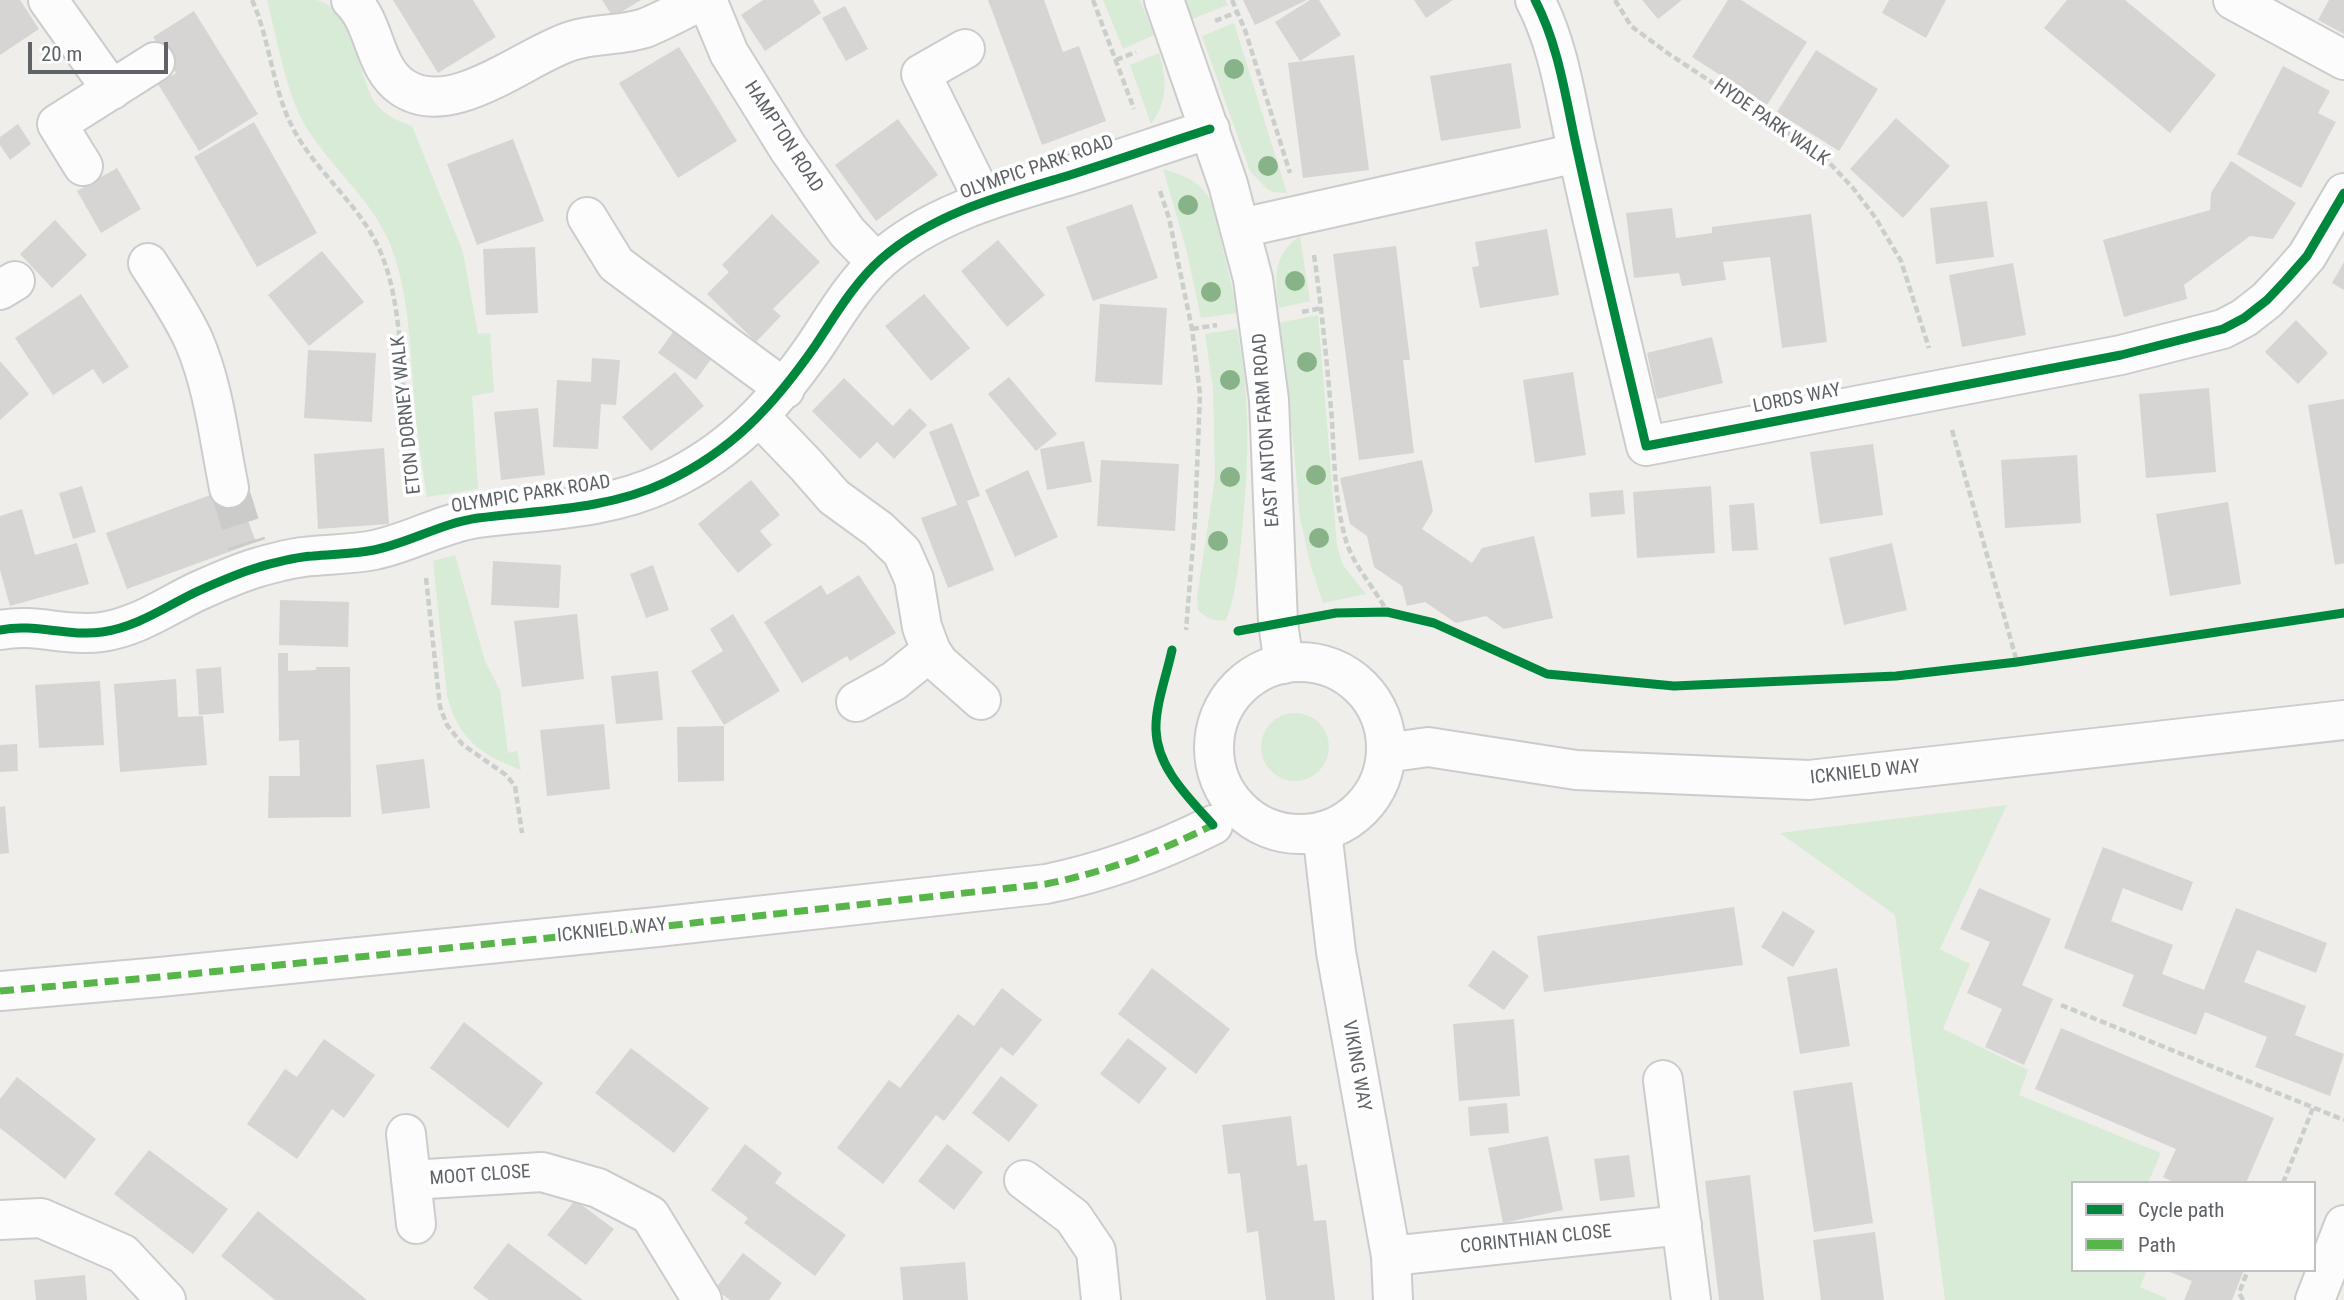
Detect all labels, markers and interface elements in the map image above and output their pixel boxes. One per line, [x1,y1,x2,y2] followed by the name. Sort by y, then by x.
[32,28,172,72] scale bar
[41,42,82,66] text: 20 m
[1709,75,1833,171] street label: HYDE PARK WALK
[739,77,827,197] street label: HAMPTON ROAD
[957,131,1117,205] street label: OLYMPIC PARK ROAD
[1249,332,1285,528] street label: EAST ANTON FARM ROAD
[387,335,427,495] street label: ETON DORNEY WALK
[1751,379,1843,419] street label: LORDS WAY
[450,471,612,519] street label: OLYMPIC PARK ROAD
[1809,756,1921,790] street label: ICKNIELD WAY
[556,914,668,948] street label: ICKNIELD WAY
[1337,1019,1375,1113] street label: VIKING WAY
[429,1161,531,1191] street label: MOOT CLOSE
[2071,1181,2316,1272] legend
[2138,1198,2224,1222] text: Cycle path
[1459,1221,1613,1259] street label: CORINTHIAN CLOSE
[2138,1233,2176,1257] text: Path

